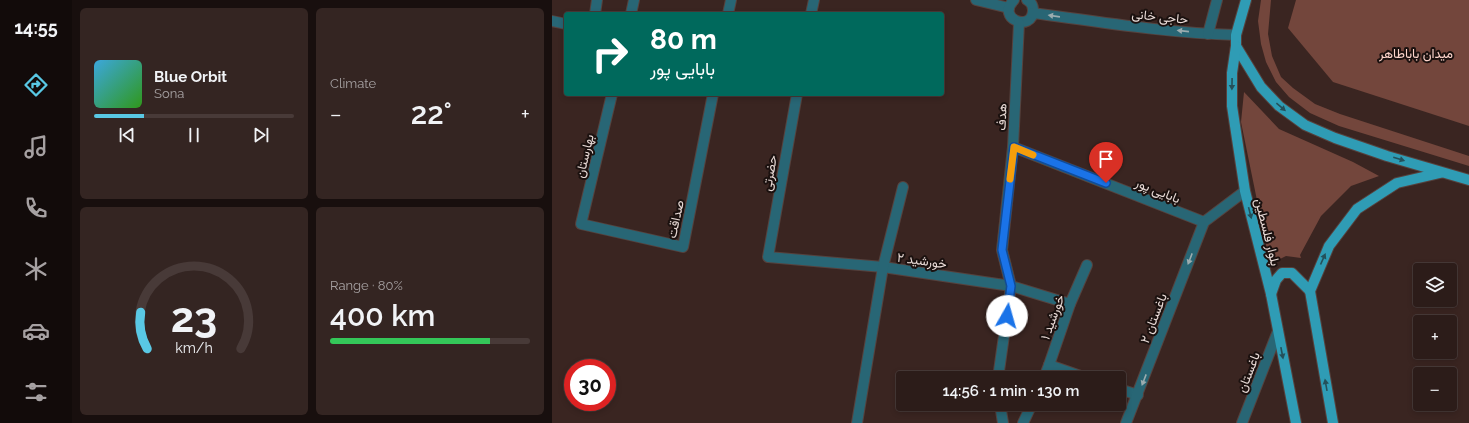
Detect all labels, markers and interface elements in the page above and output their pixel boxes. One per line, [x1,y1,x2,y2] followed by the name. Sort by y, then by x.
[1131,6,1189,28] street label: حاجی خانی
[1048,13,1060,19] one-way arrow
[14,17,58,38] text: 14:55
[650,23,717,56] text: 80 m
[584,28,636,80] icon: right
[1177,28,1189,35] one-way arrow
[1378,46,1453,62] park label: میدان باباطاهر
[650,58,715,79] text: بابایی پور
[154,68,227,86] text: Blue Orbit
[22,71,50,99] icon: directions
[330,76,376,91] text: Climate
[1229,78,1235,91] one-way arrow
[154,86,184,101] text: Sona
[411,96,452,131] text: 22°
[330,101,342,127] text: −
[521,101,530,127] text: +
[1276,102,1286,111] one-way arrow
[994,103,1009,131] street label: هدف
[116,124,138,146] icon: previous
[183,124,205,146] icon: pause
[250,124,272,146] icon: next
[22,133,50,161] icon: music
[572,133,598,180] street label: بهارستان
[1089,142,1123,183] pin
[1095,148,1117,170] icon: arrive
[759,154,781,193] street label: حضرتی
[1393,156,1405,162] one-way arrow
[1132,174,1183,208] street label: بابایی پور
[22,194,50,222] icon: phone
[1251,197,1283,268] street label: بلوار فلسطین
[664,198,687,240] street label: صداقت
[1247,207,1253,219] one-way arrow
[896,250,948,272] street label: خورشید ۲
[1187,253,1193,265] one-way arrow
[1320,253,1326,264] one-way arrow
[22,255,50,283] icon: climate
[1413,263,1457,411] map controls
[1413,263,1457,307] button: layers
[330,278,403,293] text: Range · 80%
[1137,291,1171,346] street label: باغستان ۲
[1037,292,1069,342] street label: خورشید ۱
[171,293,217,342] text: 23
[986,295,1028,337] position arrow
[330,298,435,333] text: 400 km
[1413,315,1457,359] button: +
[22,317,50,345] icon: car
[175,339,213,355] text: km/h
[1279,347,1285,359] one-way arrow
[1234,350,1264,395] street label: باغستان
[564,359,616,411] speed limit sign: 30
[1413,367,1457,411] button: −
[1140,375,1146,387] one-way arrow
[22,378,50,406] icon: filters
[1323,379,1329,391] one-way arrow
[943,382,1079,400] text: 14:56 · 1 min · 130 m

